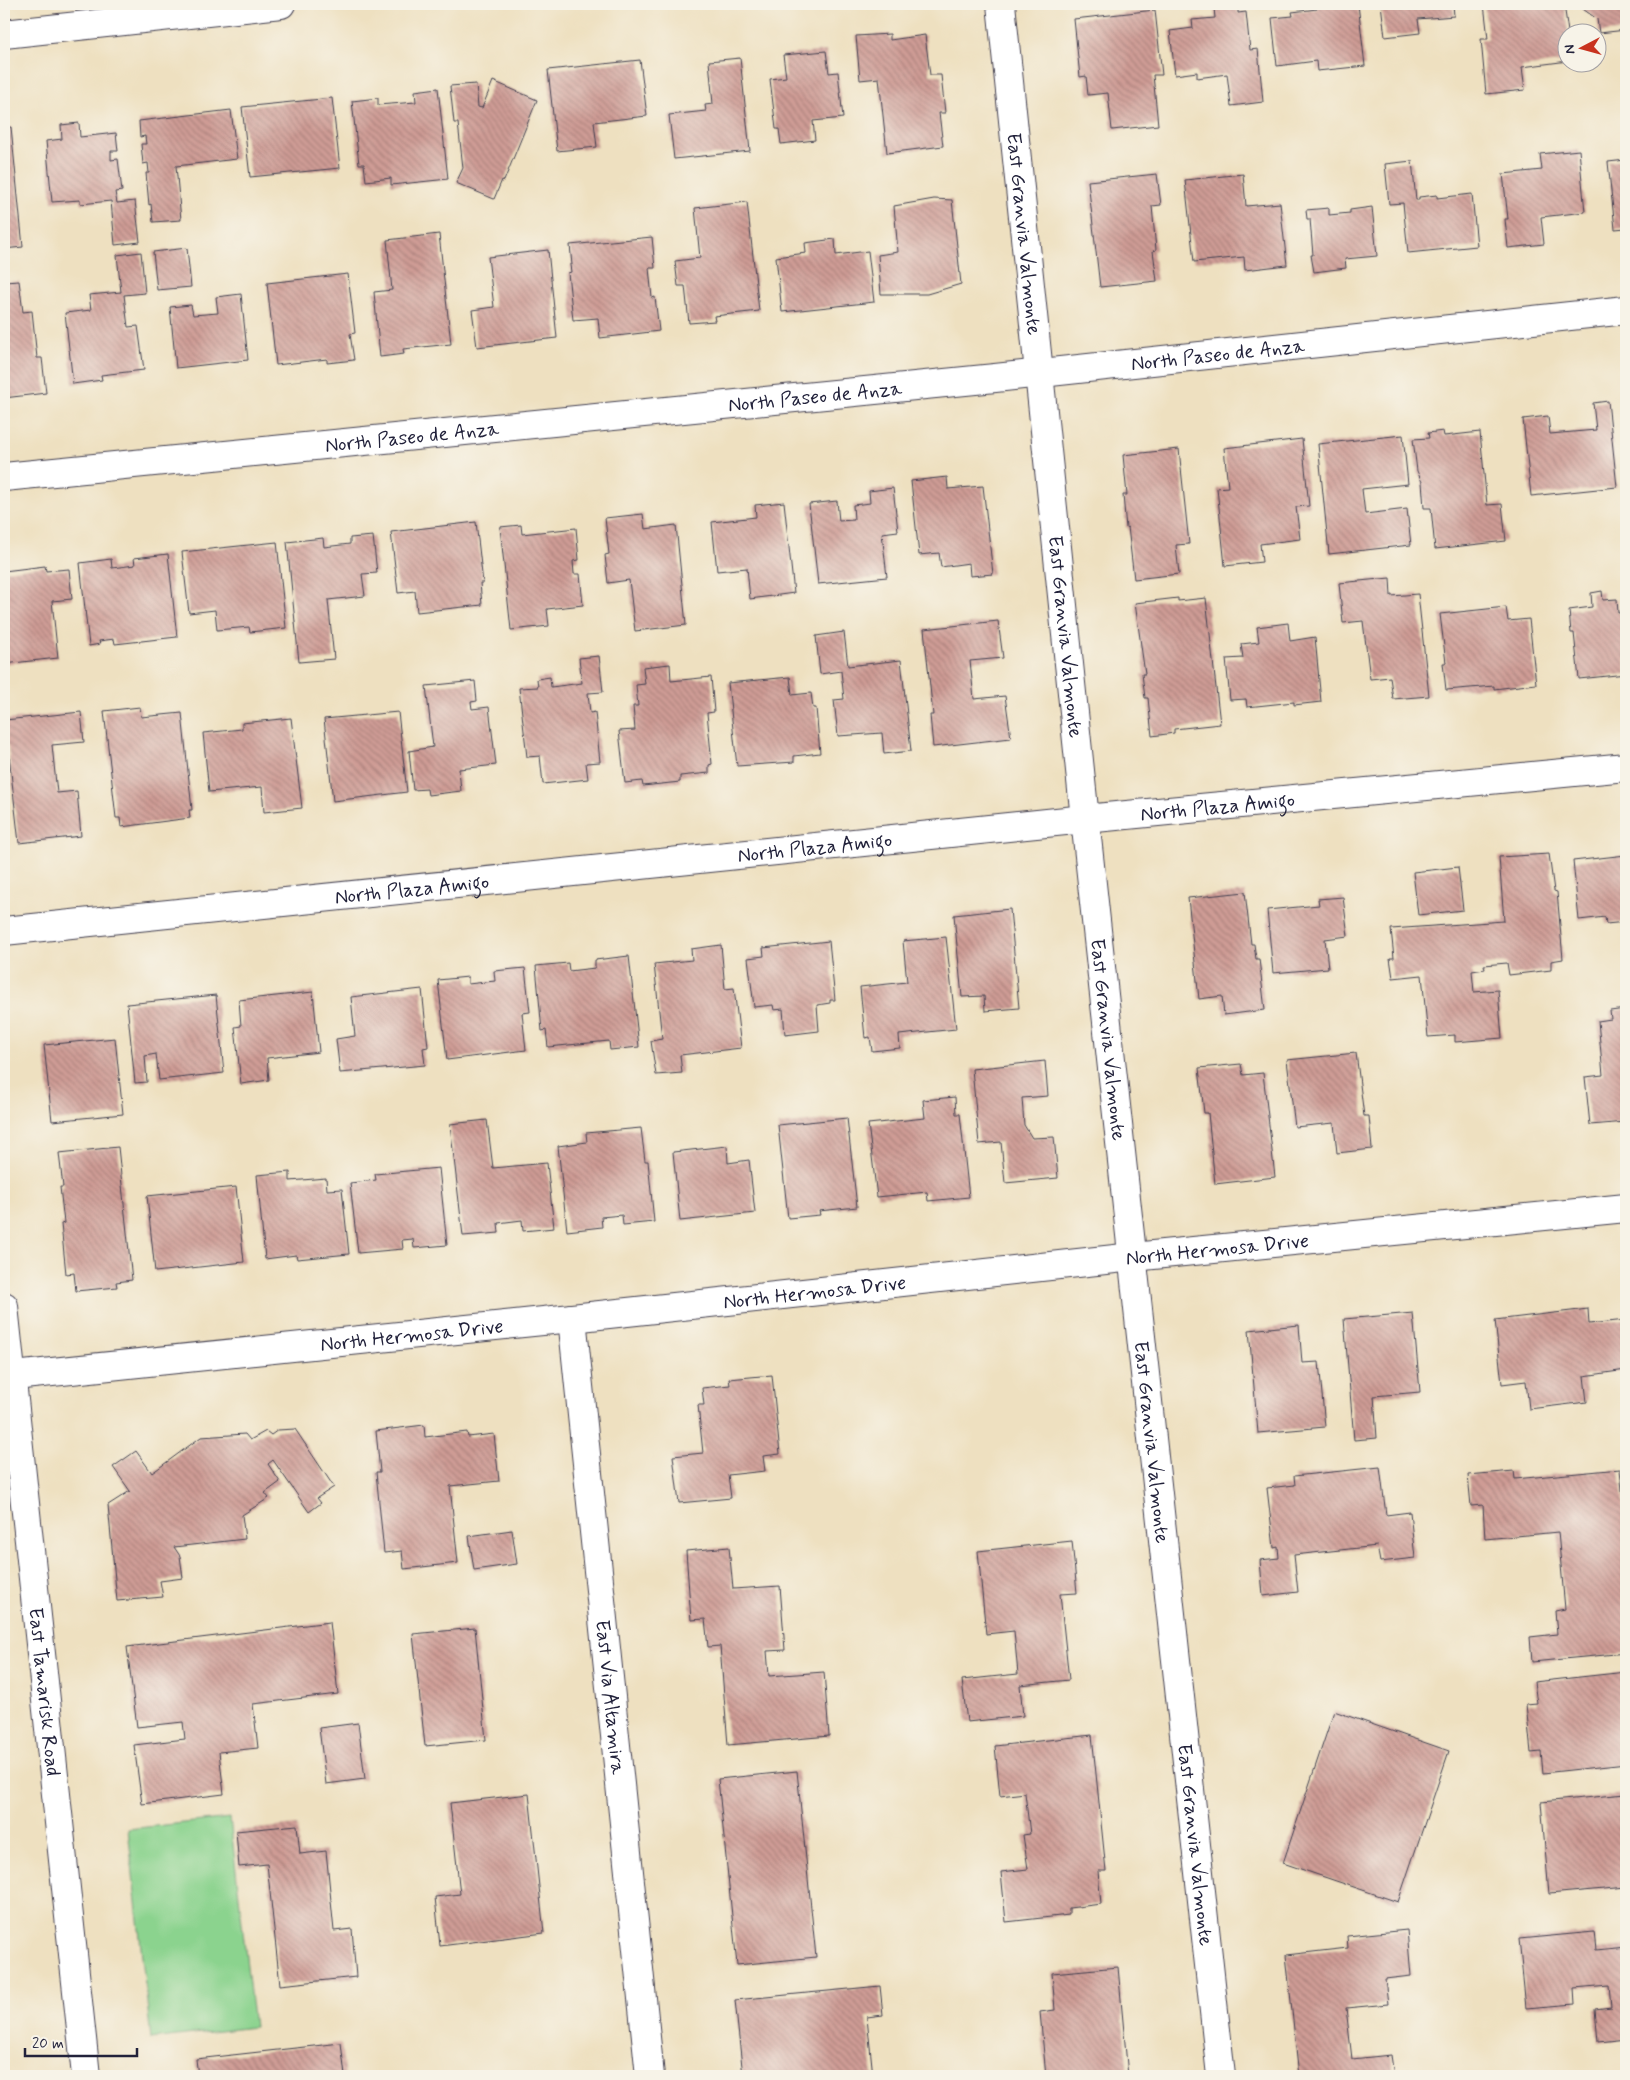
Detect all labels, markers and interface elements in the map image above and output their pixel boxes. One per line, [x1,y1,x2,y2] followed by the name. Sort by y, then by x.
[1558,22,1608,72] north arrow
[1561,44,1580,55] text: N
[999,132,1047,336] street label: East Granvia Valmonte
[1130,333,1307,378] street label: North Paseo de Anza
[727,375,904,420] street label: North Paseo de Anza
[324,416,501,460] street label: North Paseo de Anza
[1041,534,1089,739] street label: East Granvia Valmonte
[1139,787,1296,829] street label: North Plaza Amigo
[736,827,893,870] street label: North Plaza Amigo
[333,869,490,912] street label: North Plaza Amigo
[1083,937,1132,1142] street label: East Granvia Valmonte
[1124,1228,1310,1273] street label: North Hermosa Drive
[722,1270,908,1316] street label: North Hermosa Drive
[319,1313,505,1359] street label: North Hermosa Drive
[1127,1340,1175,1545] street label: East Granvia Valmonte
[21,1606,66,1778] street label: East Tamarisk Road
[588,1618,631,1777] street label: East Via Altamira
[1170,1742,1219,1947] street label: East Granvia Valmonte
[25,2025,138,2057] scale bar
[32,2034,64,2054] text: 20 m

